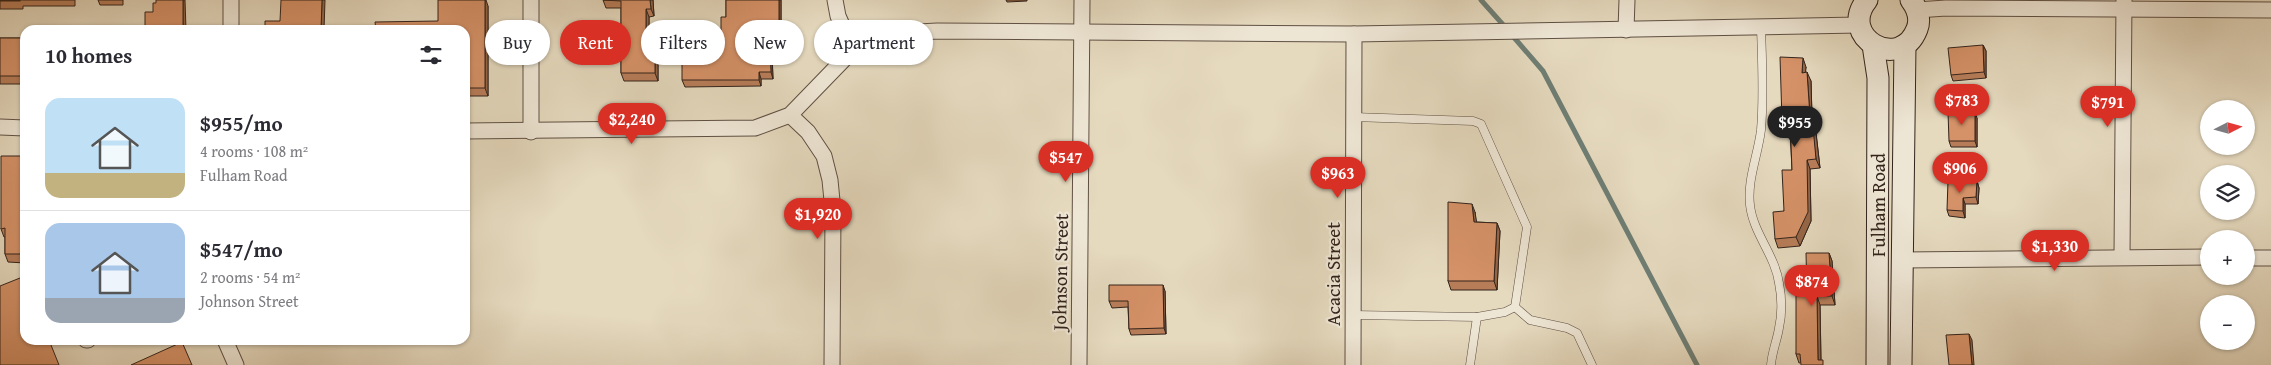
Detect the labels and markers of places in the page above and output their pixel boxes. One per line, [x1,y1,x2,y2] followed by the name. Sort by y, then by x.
[1932,84,1992,126] pin: $783
[2078,86,2138,128] pin: $791
[591,102,673,145] pin: $2,240
[1765,106,1825,148] pin: $955
[1036,140,1096,183] pin: $547
[1930,152,1990,194] pin: $906
[1308,156,1368,199] pin: $963
[777,198,859,240] pin: $1,920
[2014,230,2096,272] pin: $1,330
[1782,264,1842,307] pin: $874

